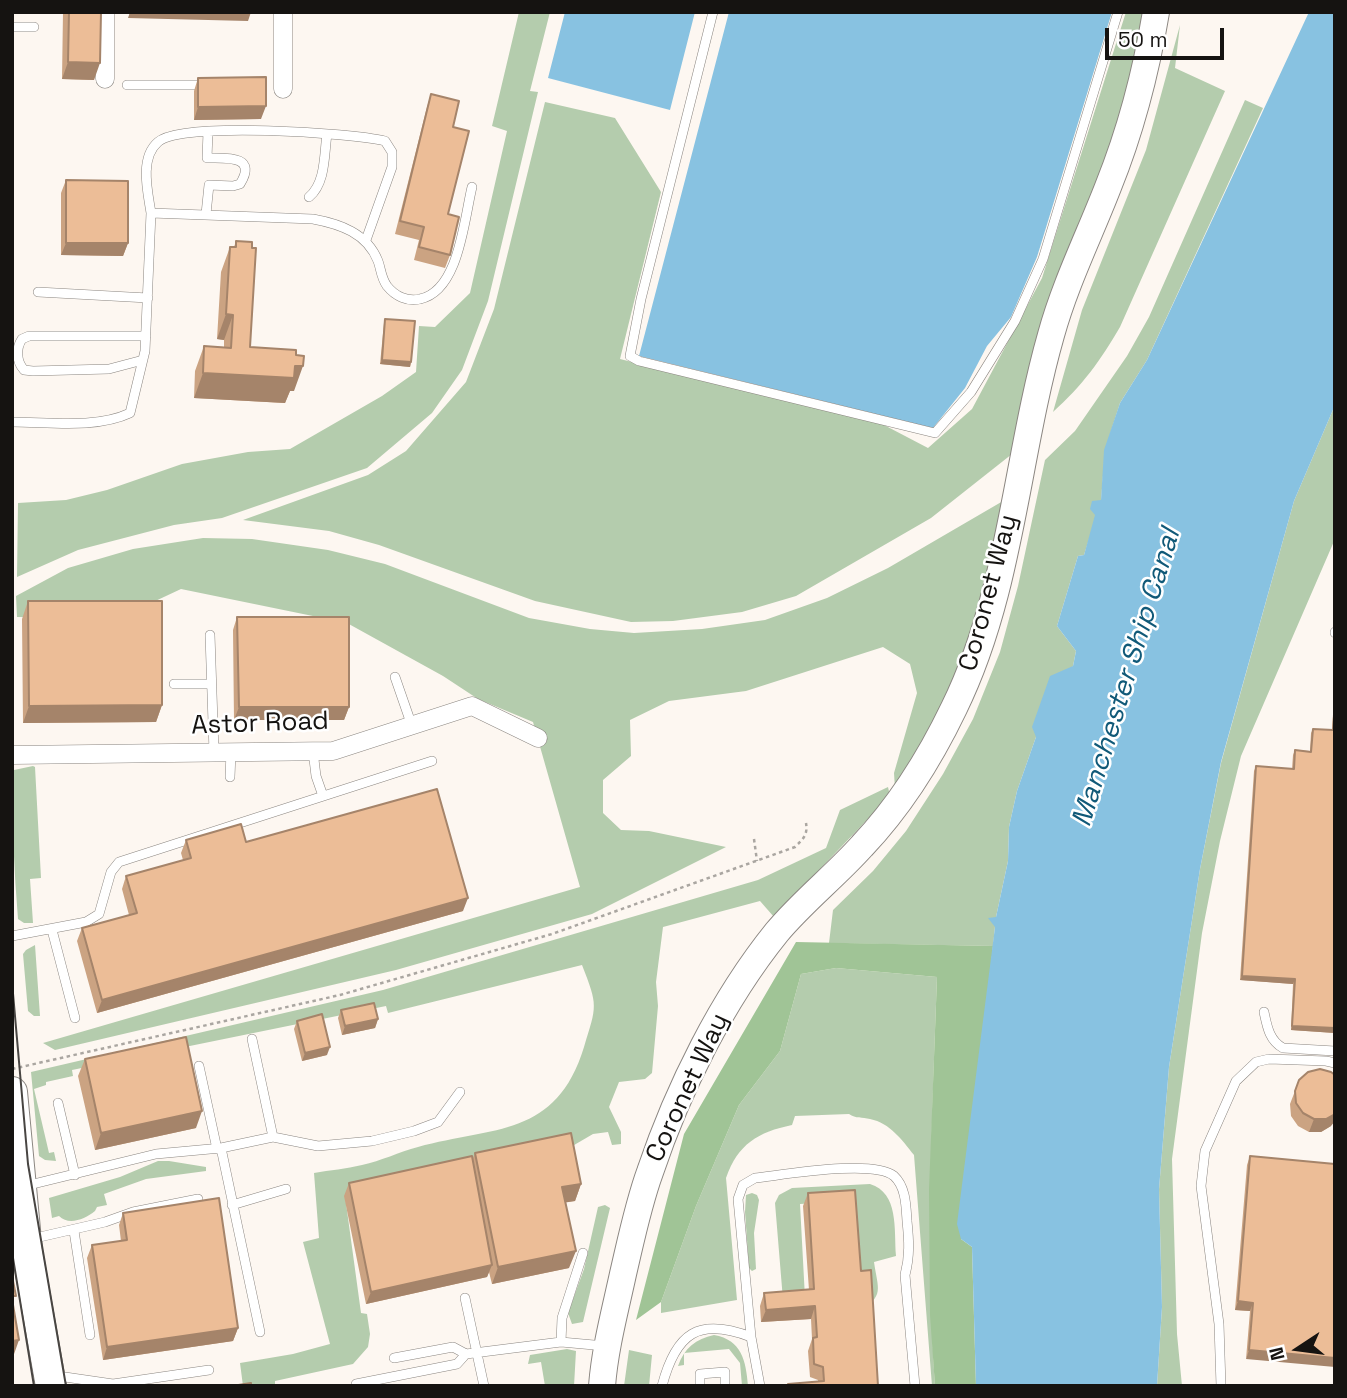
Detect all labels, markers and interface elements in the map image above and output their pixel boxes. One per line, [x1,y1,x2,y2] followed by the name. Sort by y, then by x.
[1109,14,1228,58] scale bar
[1118,26,1168,53] text: 50 m
[953,511,1025,675] street label: Coronet Way
[1066,525,1188,831] water label: Manchester Ship Canal
[191,706,329,742] street label: Astor Road
[640,1009,736,1167] street label: Coronet Way
[1263,1314,1333,1384] north arrow
[1263,1345,1291,1363] text: N

